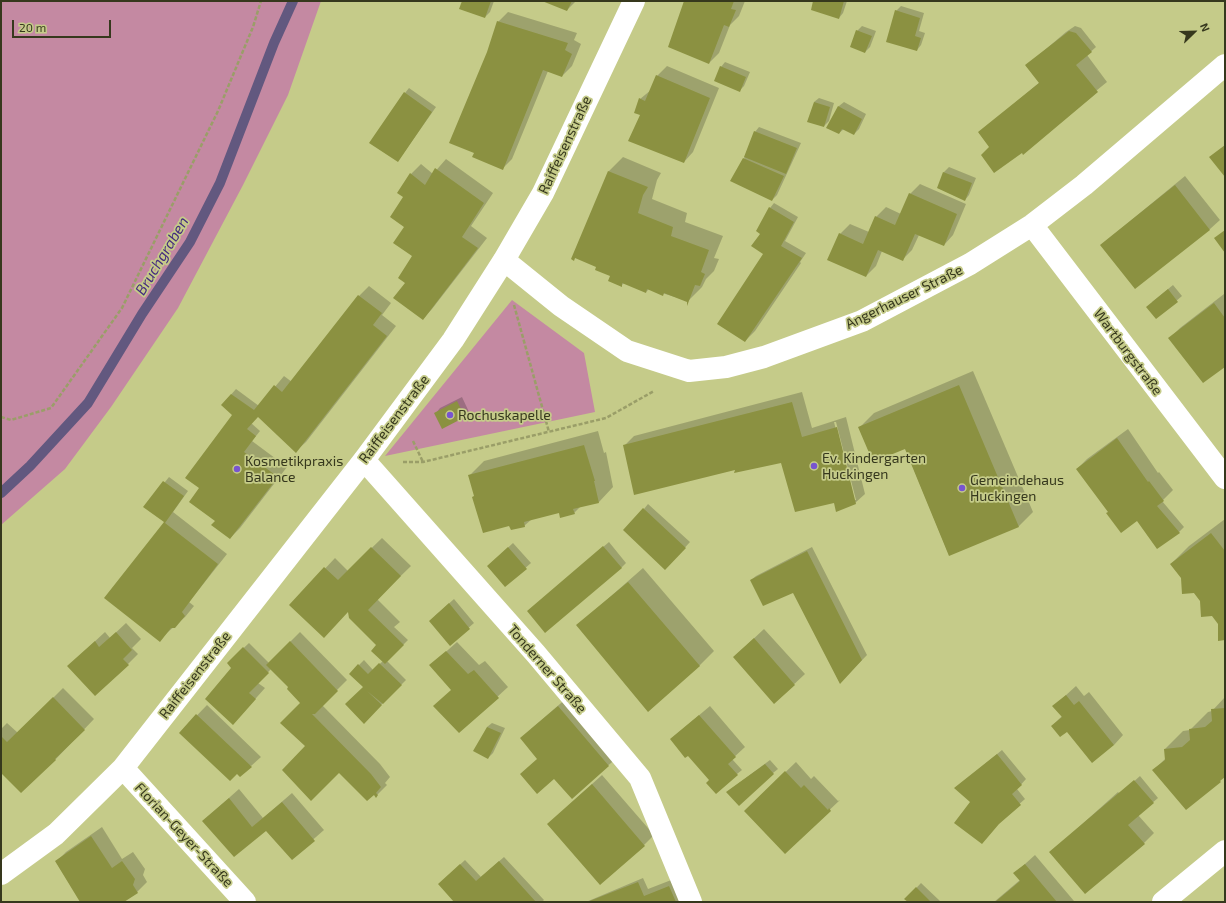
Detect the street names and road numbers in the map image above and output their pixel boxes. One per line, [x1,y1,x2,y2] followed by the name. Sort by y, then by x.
[535,93,595,197] street label: Raiffeisenstraße
[843,261,965,333] street label: Angerhauser Straße
[1090,306,1166,398] street label: Wartburgstraße
[355,372,433,466] street label: Raiffeisenstraße
[504,621,590,717] street label: Tonderner Straße
[156,628,234,722] street label: Raiffeisenstraße
[131,779,237,891] street label: Florian-Geyer-Straße

